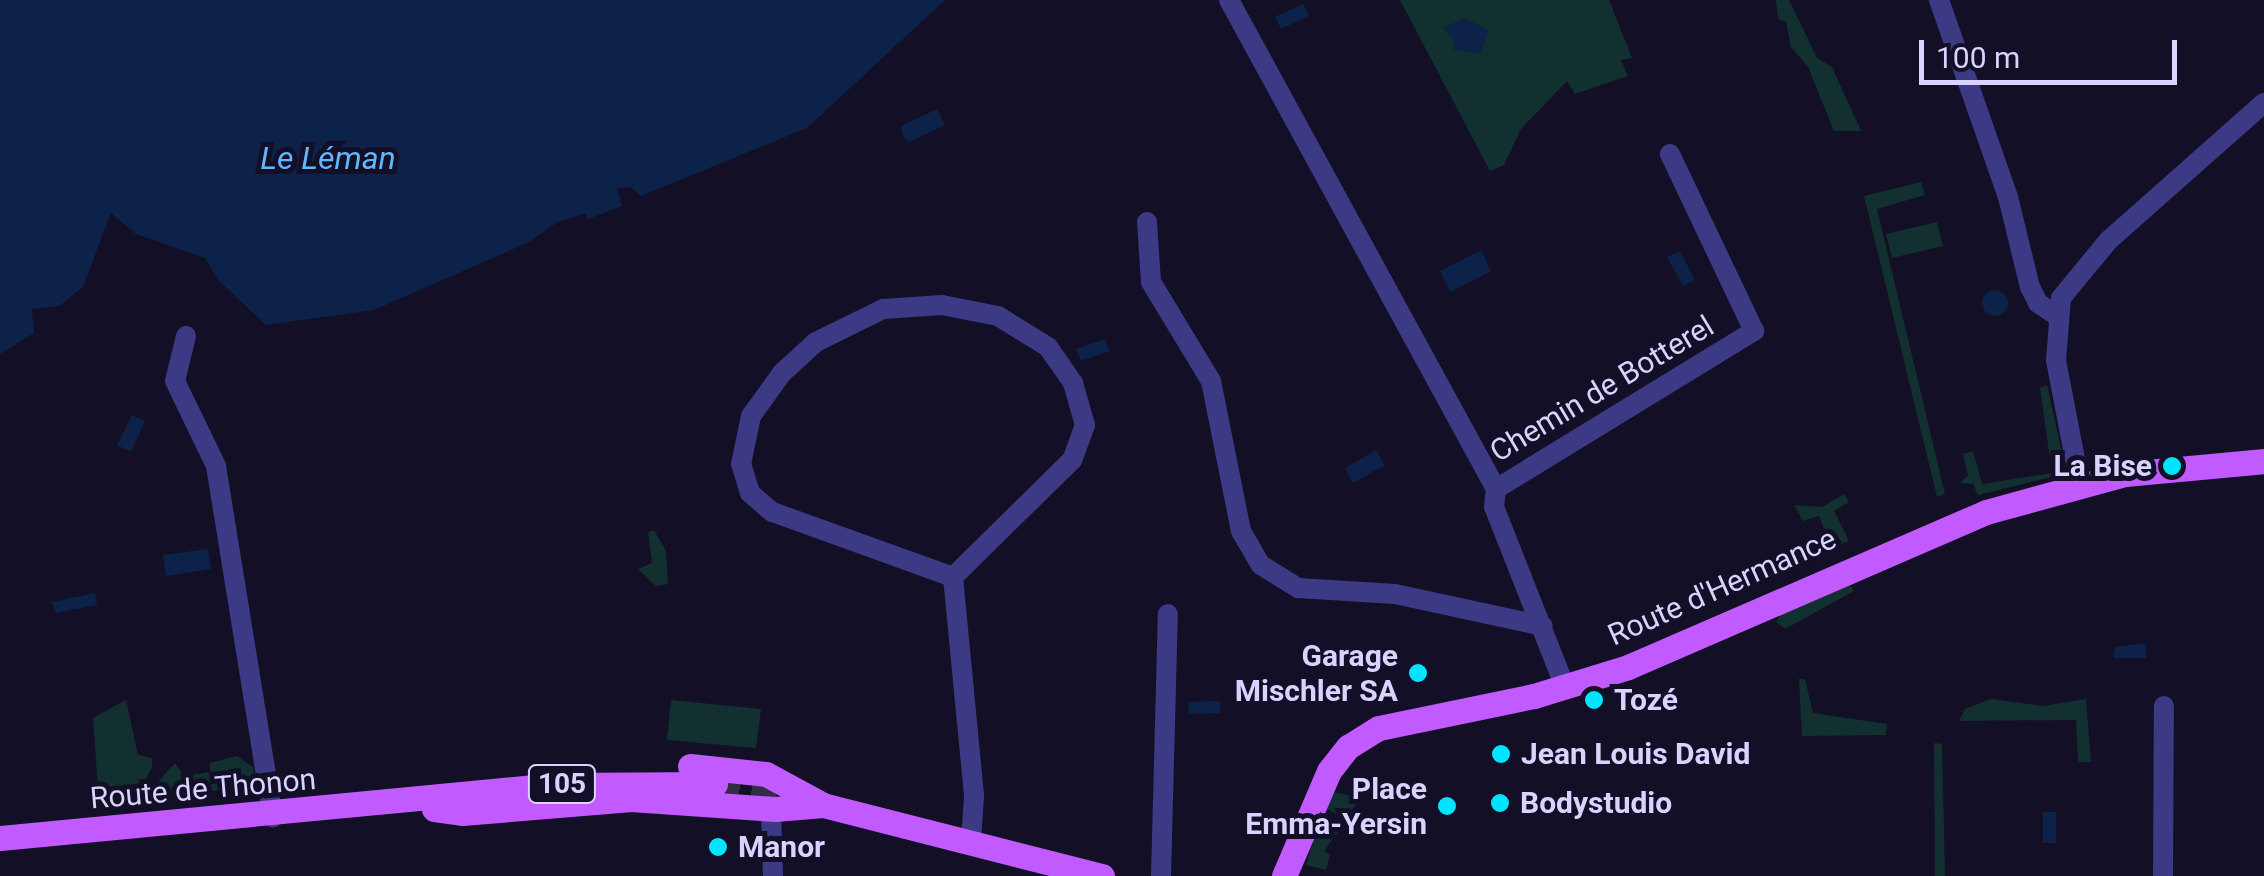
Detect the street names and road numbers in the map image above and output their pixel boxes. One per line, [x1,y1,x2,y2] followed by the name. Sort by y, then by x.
[1484,308,1720,470] street label: Chemin de Botterel
[1602,521,1842,653] street label: Route d'Hermance
[88,761,318,817] street label: Route de Thonon
[527,761,597,807] road number: 105

